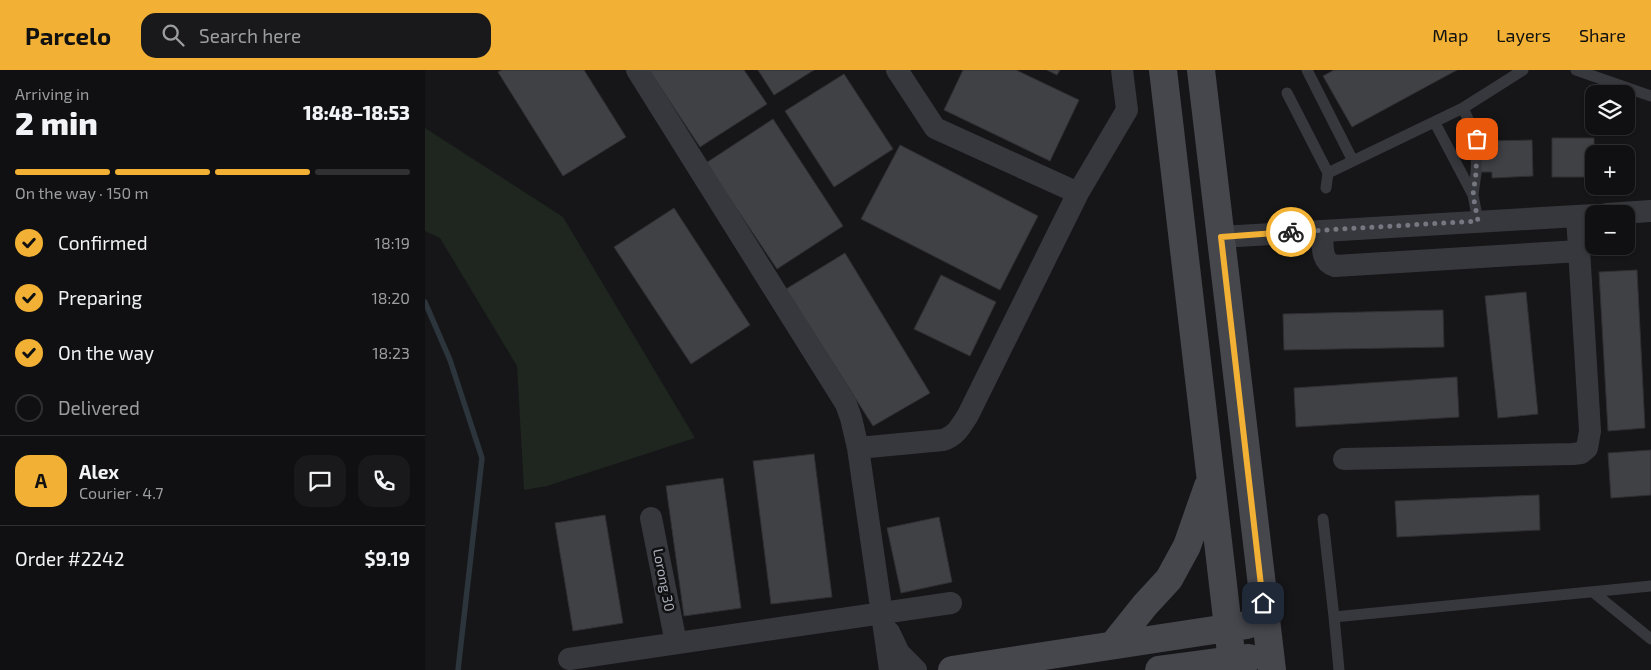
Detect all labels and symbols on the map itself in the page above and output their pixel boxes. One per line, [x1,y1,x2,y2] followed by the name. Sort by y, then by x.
[1456,118,1498,160] pin
[1266,207,1316,257] courier
[650,547,679,613] street label: Lorong 30
[1242,582,1284,624] pin

